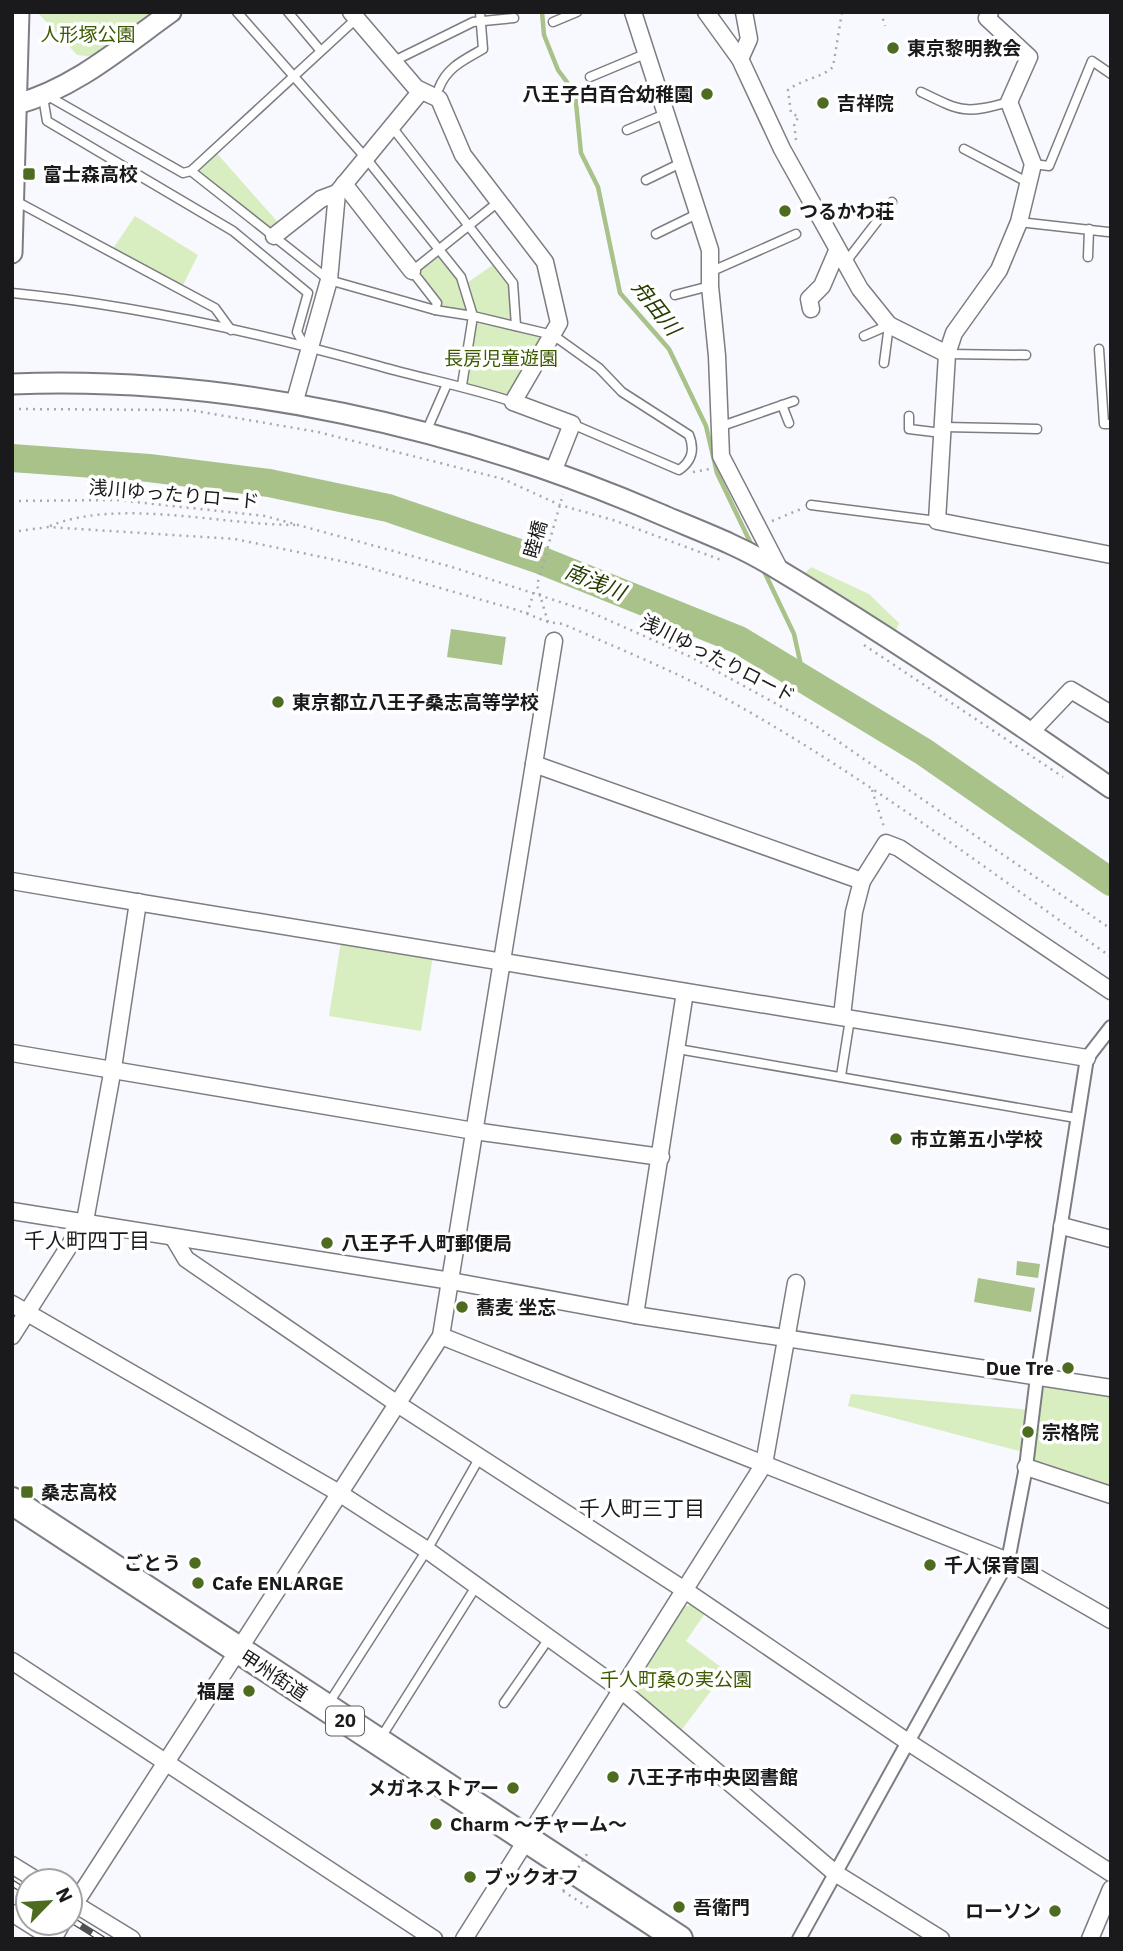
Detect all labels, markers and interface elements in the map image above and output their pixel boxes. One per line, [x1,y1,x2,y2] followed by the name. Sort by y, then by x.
[40,22,136,46] park label: 人形塚公園
[907,36,1021,60] place label: 東京黎明教会
[885,40,901,56] marker: 東京黎明教会
[522,82,693,106] place label: 八王子白百合幼稚園
[699,86,715,102] marker: 八王子白百合幼稚園
[837,91,894,115] place label: 吉祥院
[815,95,831,111] marker: 吉祥院
[43,162,138,186] place label: 富士森高校
[21,166,37,182] marker: 富士森高校
[799,199,894,223] place label: つるかわ荘
[777,203,793,219] marker: つるかわ荘
[626,274,688,342] water label: 舟田川
[444,346,558,370] park label: 長房児童遊園
[88,475,260,513] street label: 浅川ゆったりロード
[518,517,552,561] street label: 睦橋
[561,556,632,607] water label: 南浅川
[636,608,800,708] street label: 浅川ゆったりロード
[292,690,539,714] place label: 東京都立八王子桑志高等学校
[270,694,286,710] marker: 東京都立八王子桑志高等学校
[910,1127,1043,1151] place label: 市立第五小学校
[888,1131,904,1147] marker: 市立第五小学校
[24,1226,150,1254] district label: 千人町四丁目
[341,1231,512,1255] place label: 八王子千人町郵便局
[319,1235,335,1251] marker: 八王子千人町郵便局
[476,1295,556,1319] place label: 蕎麦 坐忘
[454,1299,470,1315] marker: 蕎麦 坐忘
[986,1356,1054,1380] place label: Due Tre
[1060,1360,1076,1376] marker: Due Tre
[1042,1420,1099,1444] place label: 宗格院
[1020,1424,1036,1440] marker: 宗格院
[41,1480,117,1504] place label: 桑志高校
[19,1484,35,1500] marker: 桑志高校
[579,1494,705,1522] district label: 千人町三丁目
[124,1551,181,1575] place label: ごとう
[944,1553,1039,1577] place label: 千人保育園
[187,1555,203,1571] marker: ごとう
[922,1557,938,1573] marker: 千人保育園
[212,1571,344,1595] place label: Cafe ENLARGE
[190,1575,206,1591] marker: Cafe ENLARGE
[236,1644,312,1706] street label: 甲州街道
[600,1667,752,1691] park label: 千人町桑の実公園
[197,1679,235,1703] place label: 福屋
[241,1683,257,1699] marker: 福屋
[326,1706,364,1736] road number: 20
[627,1765,798,1789] place label: 八王子市中央図書館
[605,1769,621,1785] marker: 八王子市中央図書館
[367,1776,499,1800] place label: メガネストアー
[505,1780,521,1796] marker: メガネストアー
[450,1812,627,1836] place label: Charm ～チャーム～
[428,1816,444,1832] marker: Charm ～チャーム～
[484,1865,579,1889] place label: ブックオフ
[14,1867,84,1937] north arrow
[462,1869,478,1885] marker: ブックオフ
[51,1884,78,1906] text: N
[693,1895,750,1919] place label: 吾衛門
[671,1899,687,1915] marker: 吾衛門
[965,1899,1041,1923] place label: ローソン
[1047,1903,1063,1919] marker: ローソン

